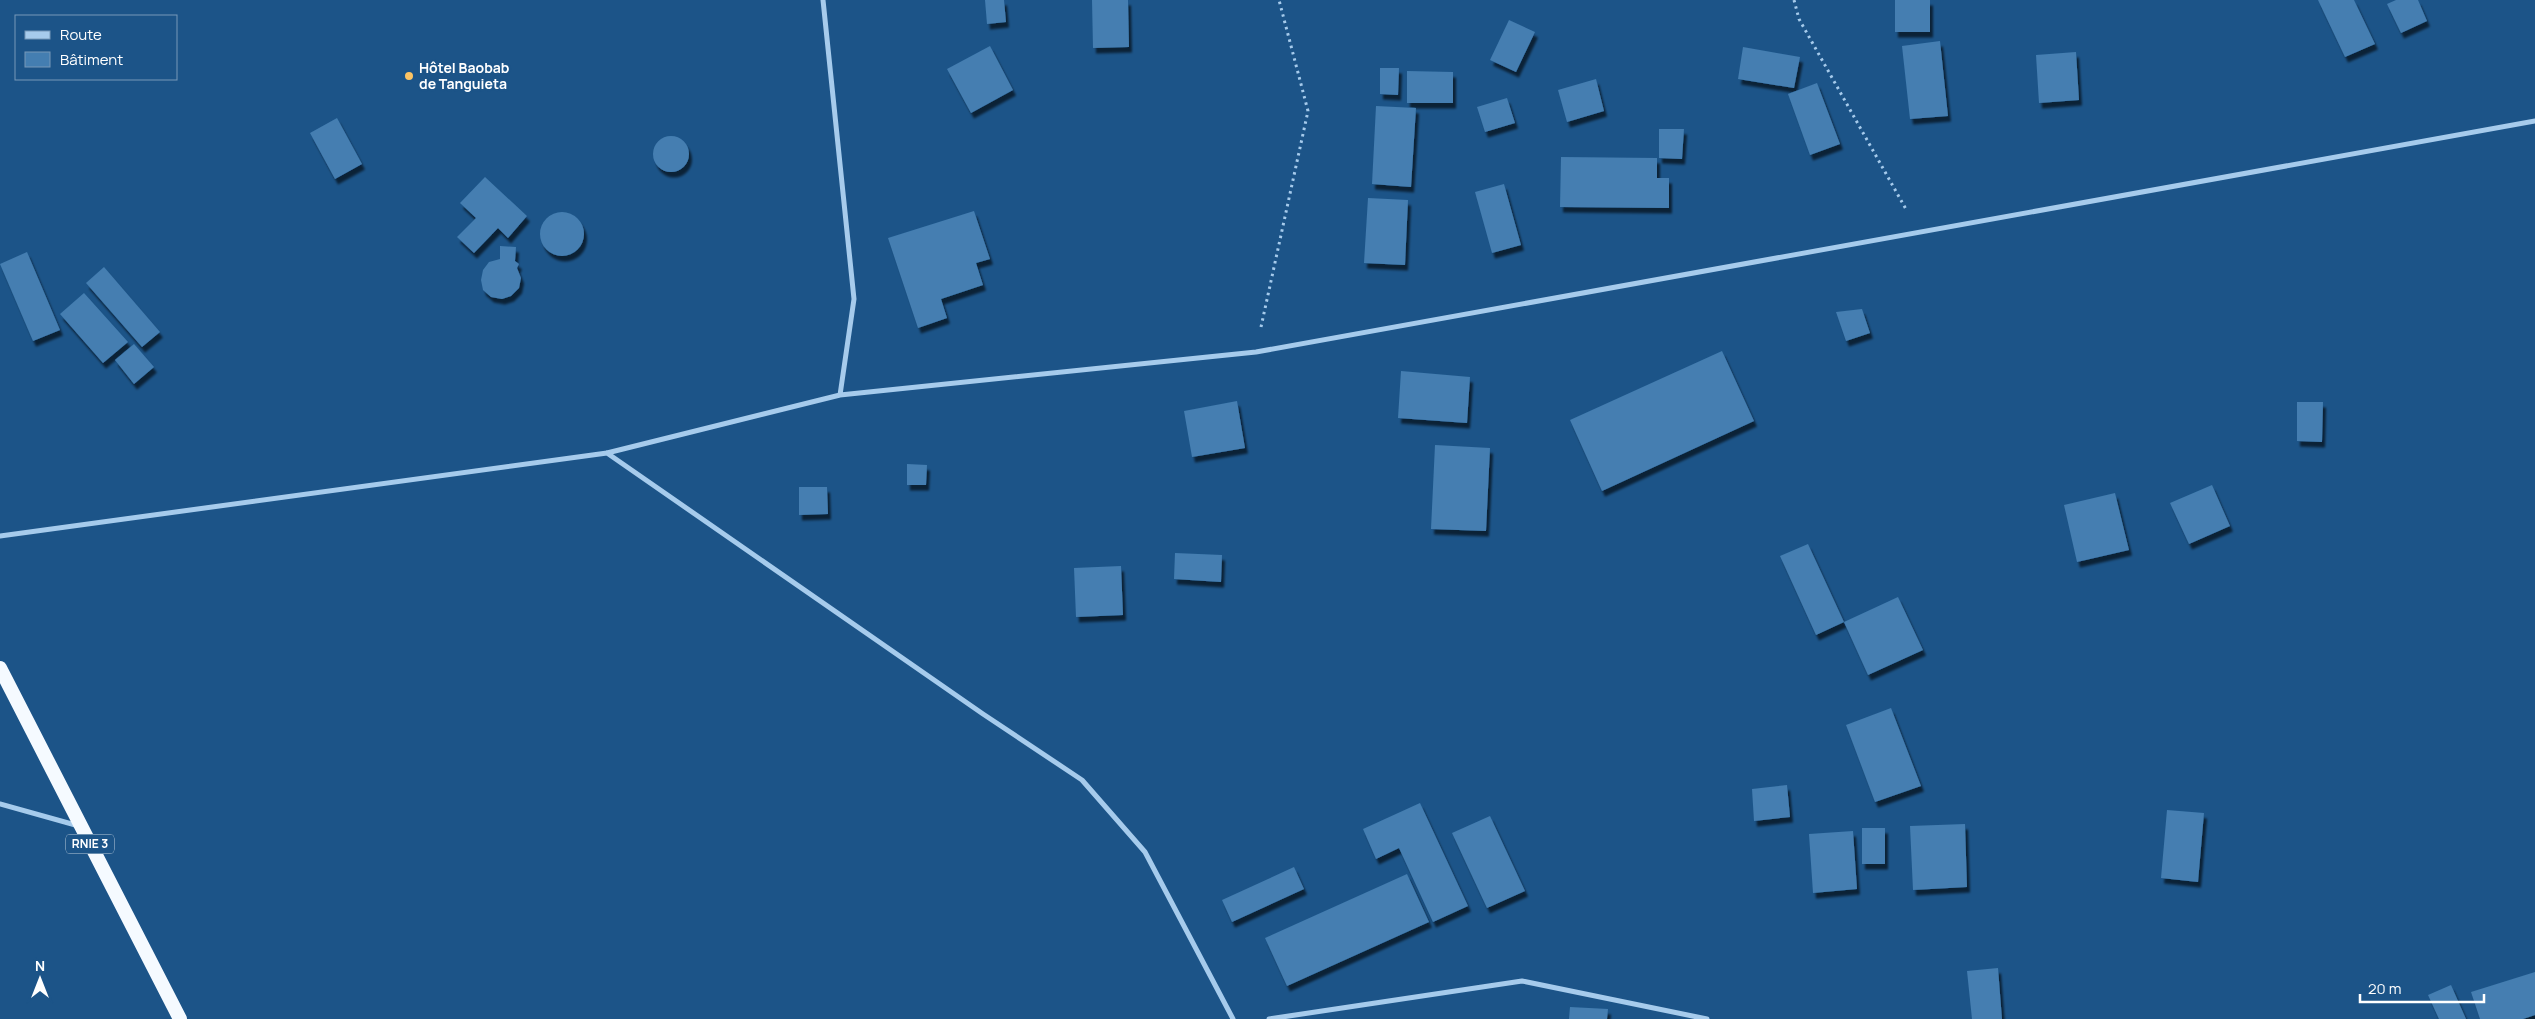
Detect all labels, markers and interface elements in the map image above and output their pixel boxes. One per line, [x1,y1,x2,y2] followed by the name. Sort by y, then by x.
[15,15,178,80] legend
[60,24,102,45] text: Route
[60,49,123,70] text: Bâtiment
[419,58,510,93] place label: Hôtel Baobab de Tanguieta
[403,70,415,82] marker: Hôtel Baobab de Tanguieta
[66,834,114,854] road number: RNIE 3
[15,954,65,1004] north arrow
[35,956,45,975] text: N
[2360,972,2484,1004] scale bar
[2368,978,2401,999] text: 20 m

